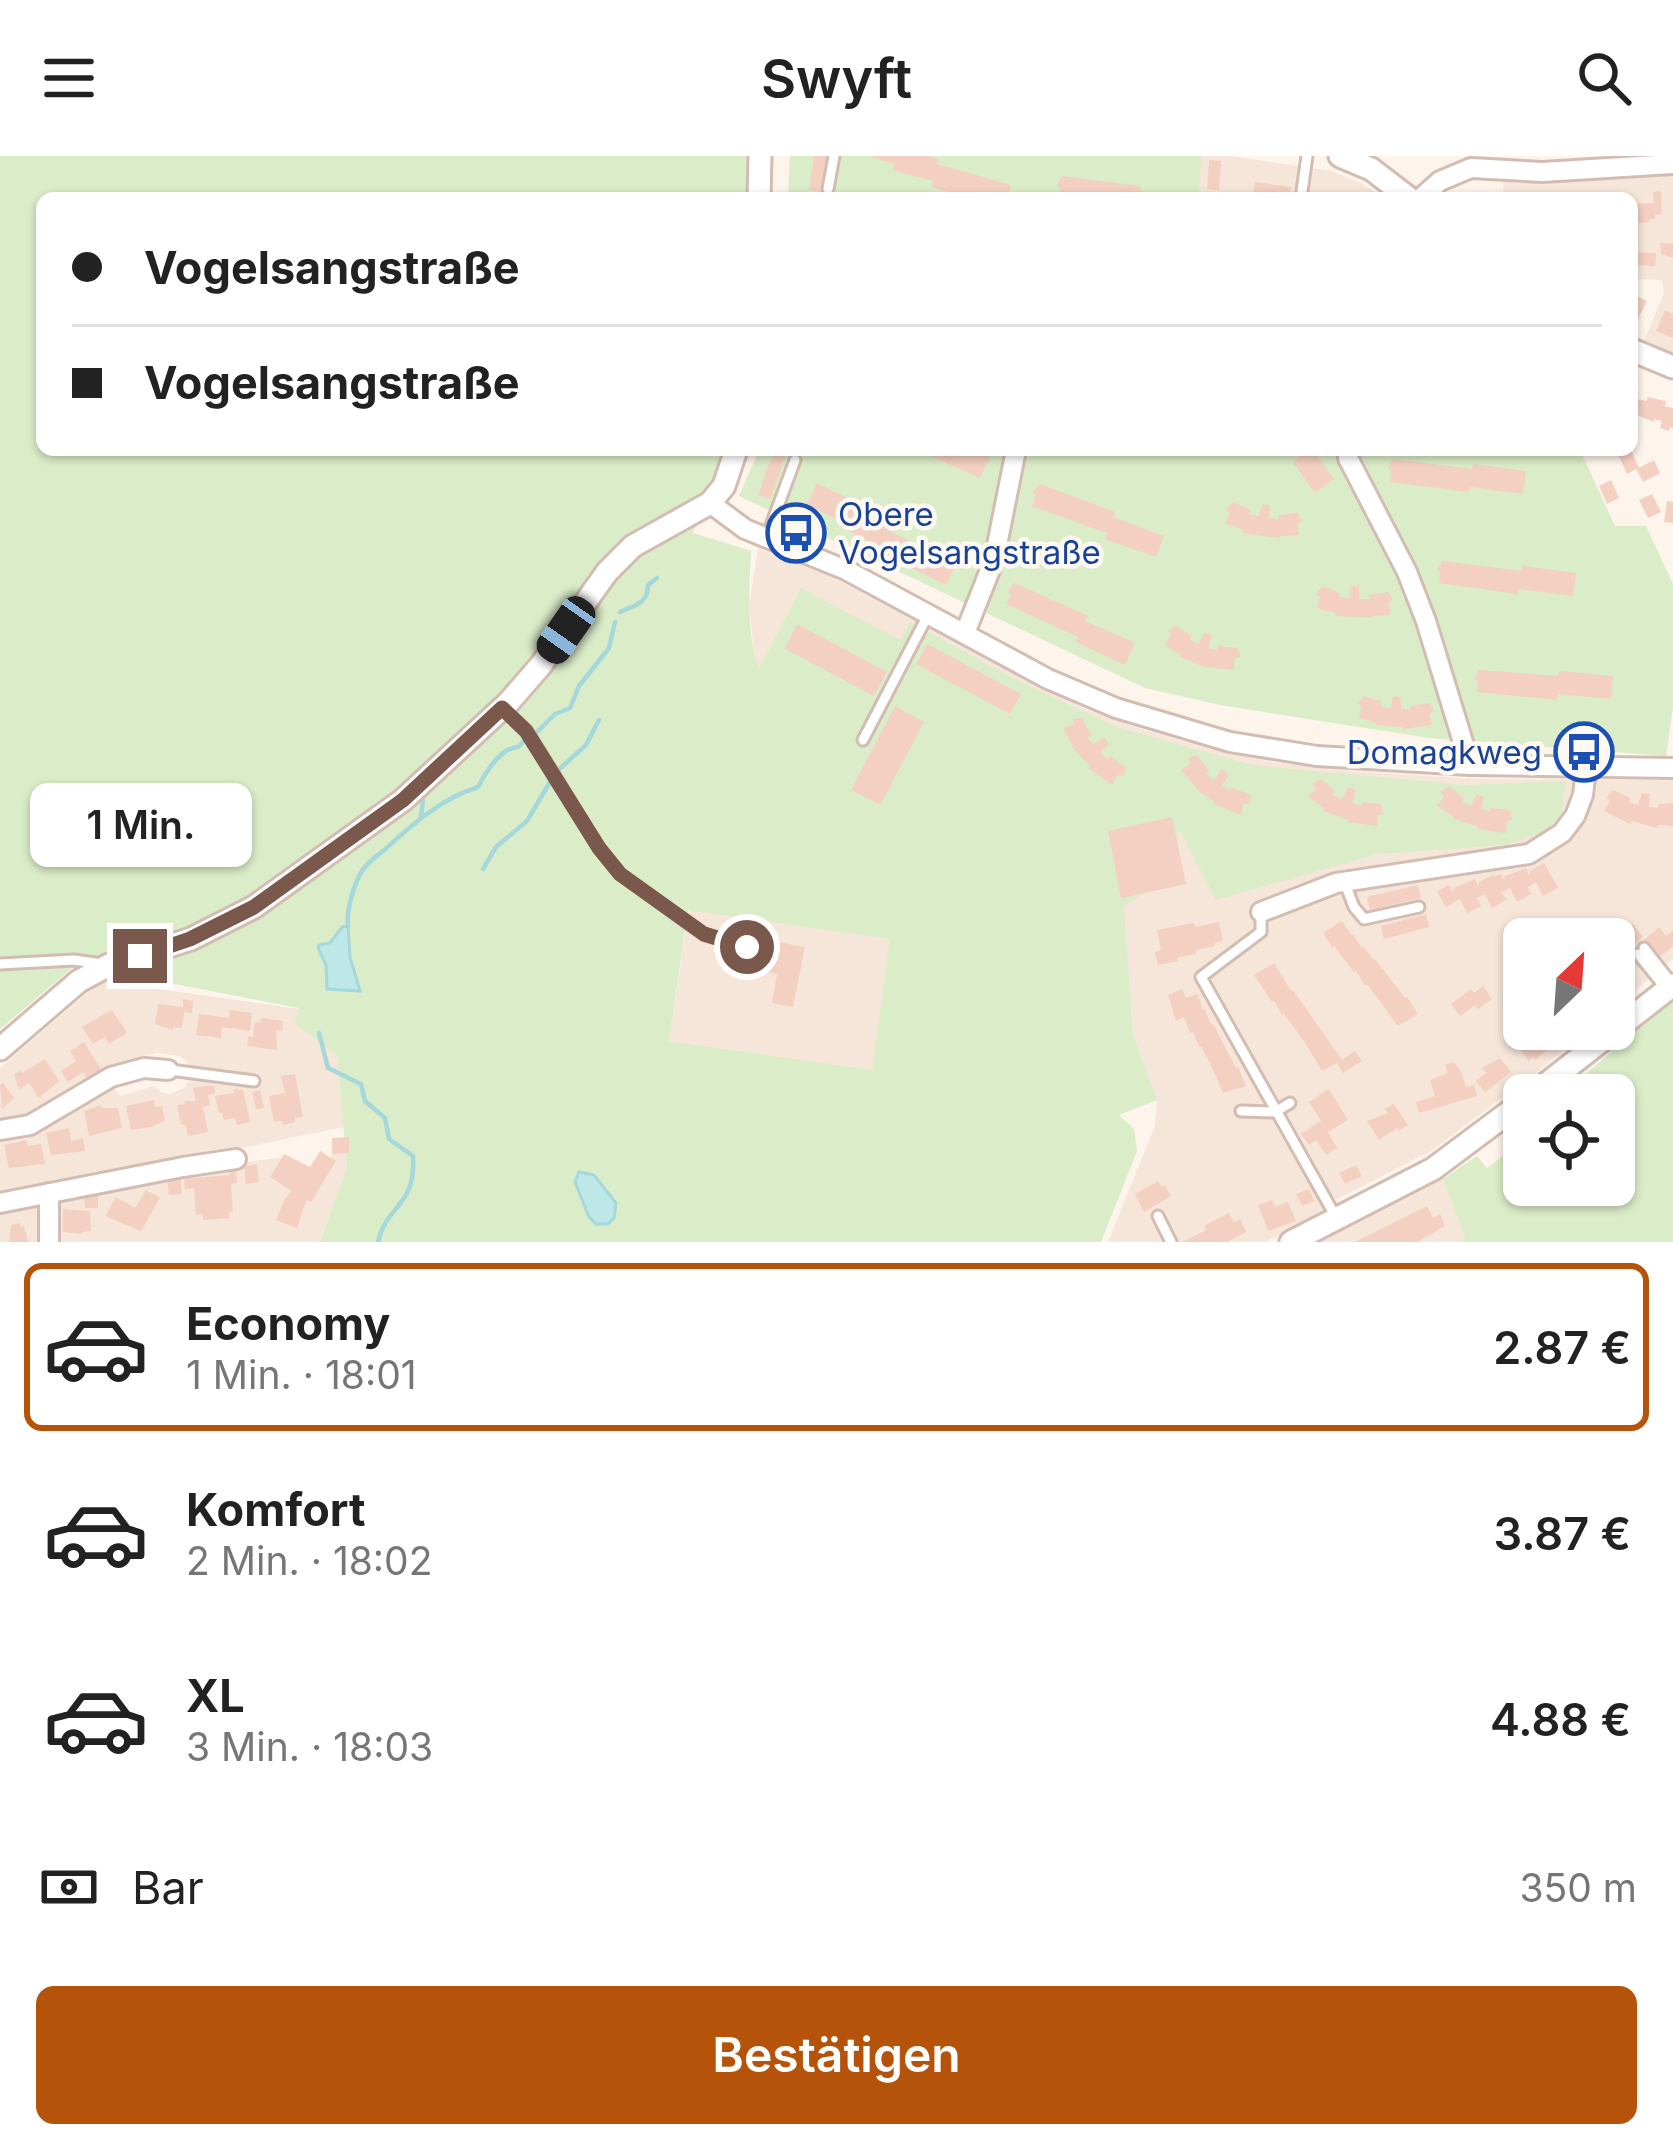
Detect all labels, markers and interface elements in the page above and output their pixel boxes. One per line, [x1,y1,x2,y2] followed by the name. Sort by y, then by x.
[36,45,102,111] icon: menu
[1571,45,1637,111] icon: search
[761,46,912,111] text: Swyft
[144,240,520,295] text: Vogelsangstraße
[144,355,520,410] text: Vogelsangstraße
[838,494,1101,572] place label: Obere Vogelsangstraße
[765,502,827,564] bus stop icon: Obere Vogelsangstraße
[531,590,601,670] car
[1553,721,1615,783] bus stop icon: Domagkweg
[1347,732,1542,772] place label: Domagkweg
[29,782,251,866] callout: 1 Min.
[87,801,195,848] text: 1 Min.
[1503,918,1635,1050] north arrow
[1503,918,1635,1206] map controls
[720,920,774,974] route start
[113,929,167,983] route end
[1503,1074,1635,1206] button: locate
[42,1293,150,1401] icon: car
[186,1296,390,1351] text: Economy
[1493,1320,1631,1375] text: 2.87 €
[186,1351,417,1398] text: 1 Min. · 18:01
[42,1479,150,1587] icon: car
[186,1482,365,1537] text: Komfort
[1494,1506,1631,1561] text: 3.87 €
[186,1537,433,1584] text: 2 Min. · 18:02
[42,1665,150,1773] icon: car
[186,1668,245,1723] text: XL
[1490,1692,1631,1747] text: 4.88 €
[186,1723,433,1770] text: 3 Min. · 18:03
[36,1854,102,1920] icon: cash
[132,1860,204,1915] text: Bar
[1519,1864,1637,1911] text: 350 m
[36,1986,1637,2124] button: Bestätigen

